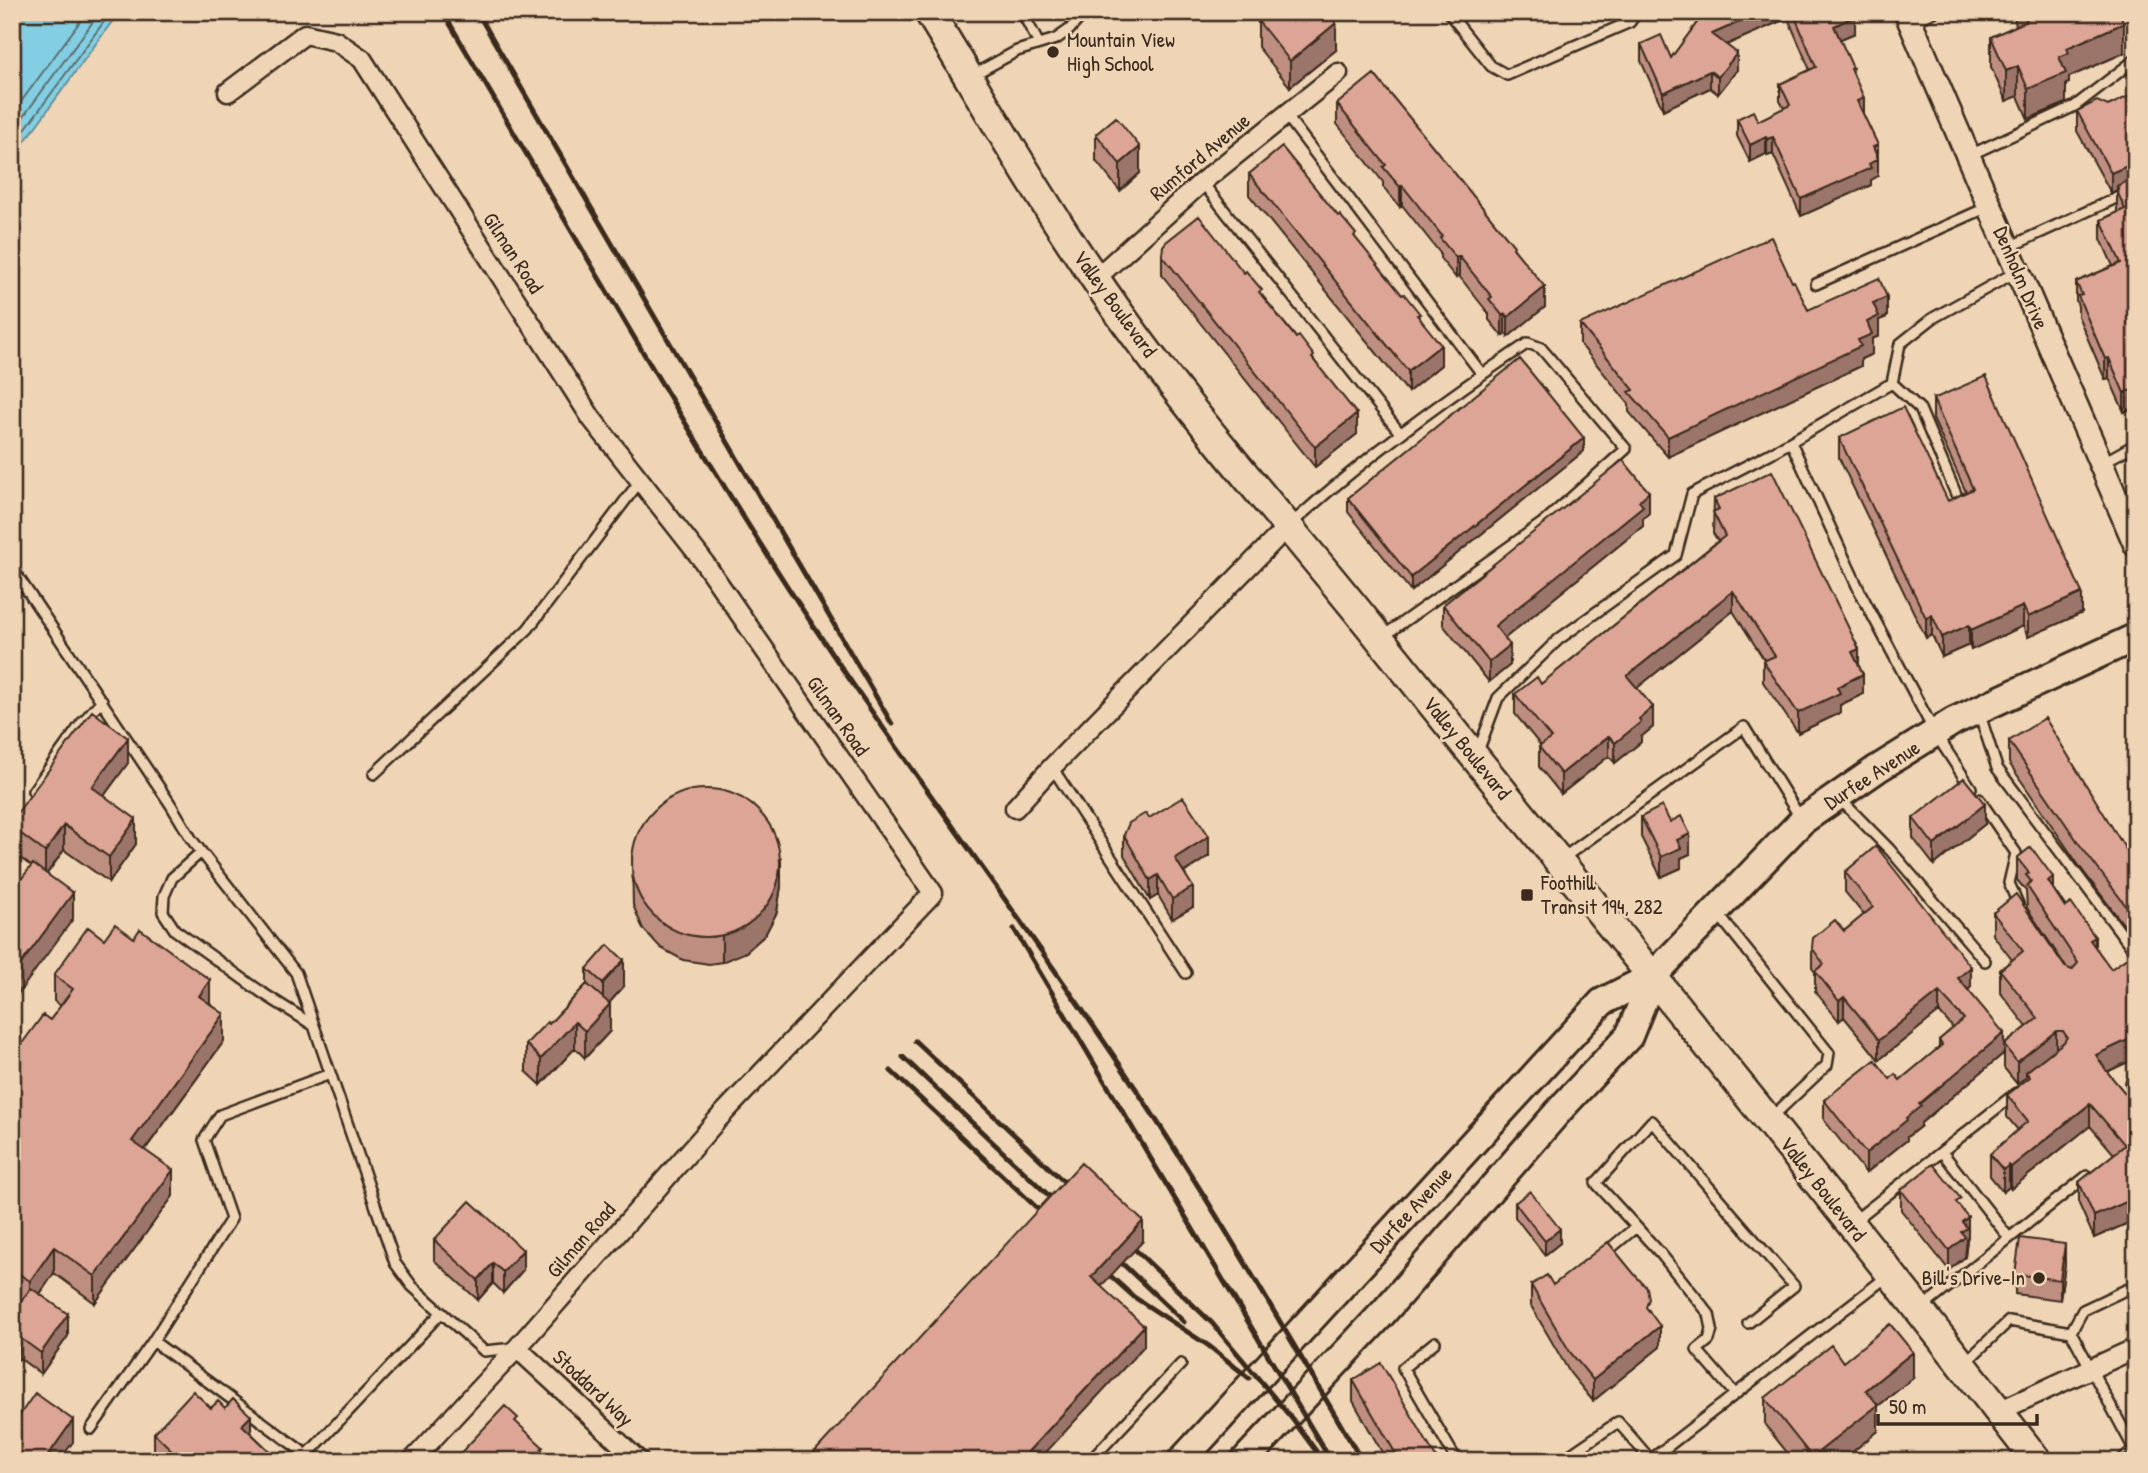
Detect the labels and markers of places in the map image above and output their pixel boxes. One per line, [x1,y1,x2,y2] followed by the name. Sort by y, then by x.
[1067,25,1175,78] place label: Mountain View High School
[1045,44,1061,60] marker: Mountain View High School
[1540,868,1663,921] place label: Foothill Transit 194, 282
[1519,887,1535,903] marker: Foothill Transit 194, 282
[1922,1263,2025,1292] place label: Bill's Drive-In
[2031,1270,2047,1286] marker: Bill's Drive-In

